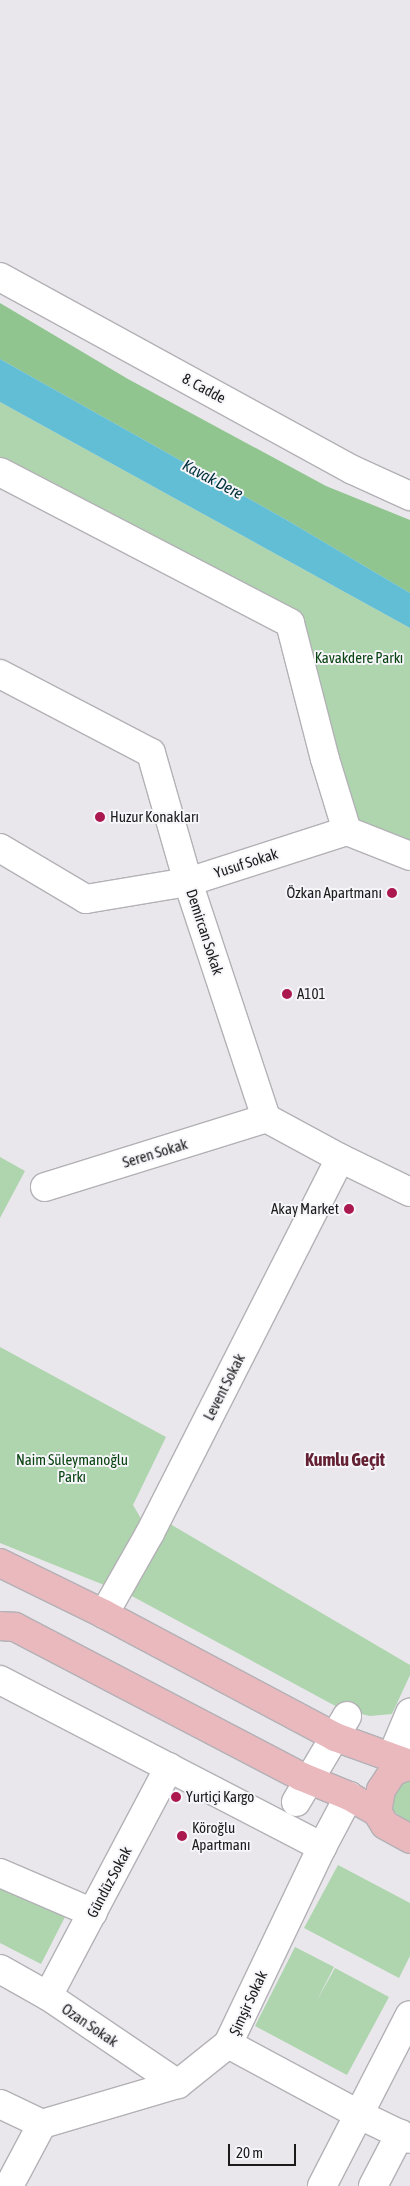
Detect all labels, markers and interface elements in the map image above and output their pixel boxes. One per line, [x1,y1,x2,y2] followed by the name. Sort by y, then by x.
[179,369,229,407] street label: 8. Cadde
[179,455,247,503] water label: Kavak Dere
[315,649,403,667] park label: Kavakdere Parkı
[110,808,199,826] place label: Huzur Konakları
[94,811,106,823] marker: Huzur Konakları
[212,844,280,882] street label: Yusuf Sokak
[286,884,382,902] place label: Özkan Apartmanı
[183,887,227,977] street label: Demircan Sokak
[386,887,398,899] marker: Özkan Apartmanı
[297,985,325,1003] place label: A101
[281,988,293,1000] marker: A101
[120,1135,190,1171] street label: Seren Sokak
[271,1200,339,1218] place label: Akay Market
[343,1203,355,1215] marker: Akay Market
[200,1351,248,1423] street label: Levent Sokak
[305,1449,385,1471] district label: Kumlu Geçit
[16,1450,128,1485] park label: Naim Süleymanoğlu Parkı
[186,1788,254,1806] place label: Yurtiçi Kargo
[170,1791,182,1803] marker: Yurtiçi Kargo
[192,1818,251,1853] place label: Köroğlu Apartmanı
[176,1830,188,1842] marker: Köroğlu Apartmanı
[83,1843,135,1921] street label: Gündüz Sokak
[225,1968,271,2038] street label: Şimşir Sokak
[58,2000,122,2050] street label: Ozan Sokak
[230,2134,298,2166] scale bar
[236,2144,263,2161] text: 20 m

